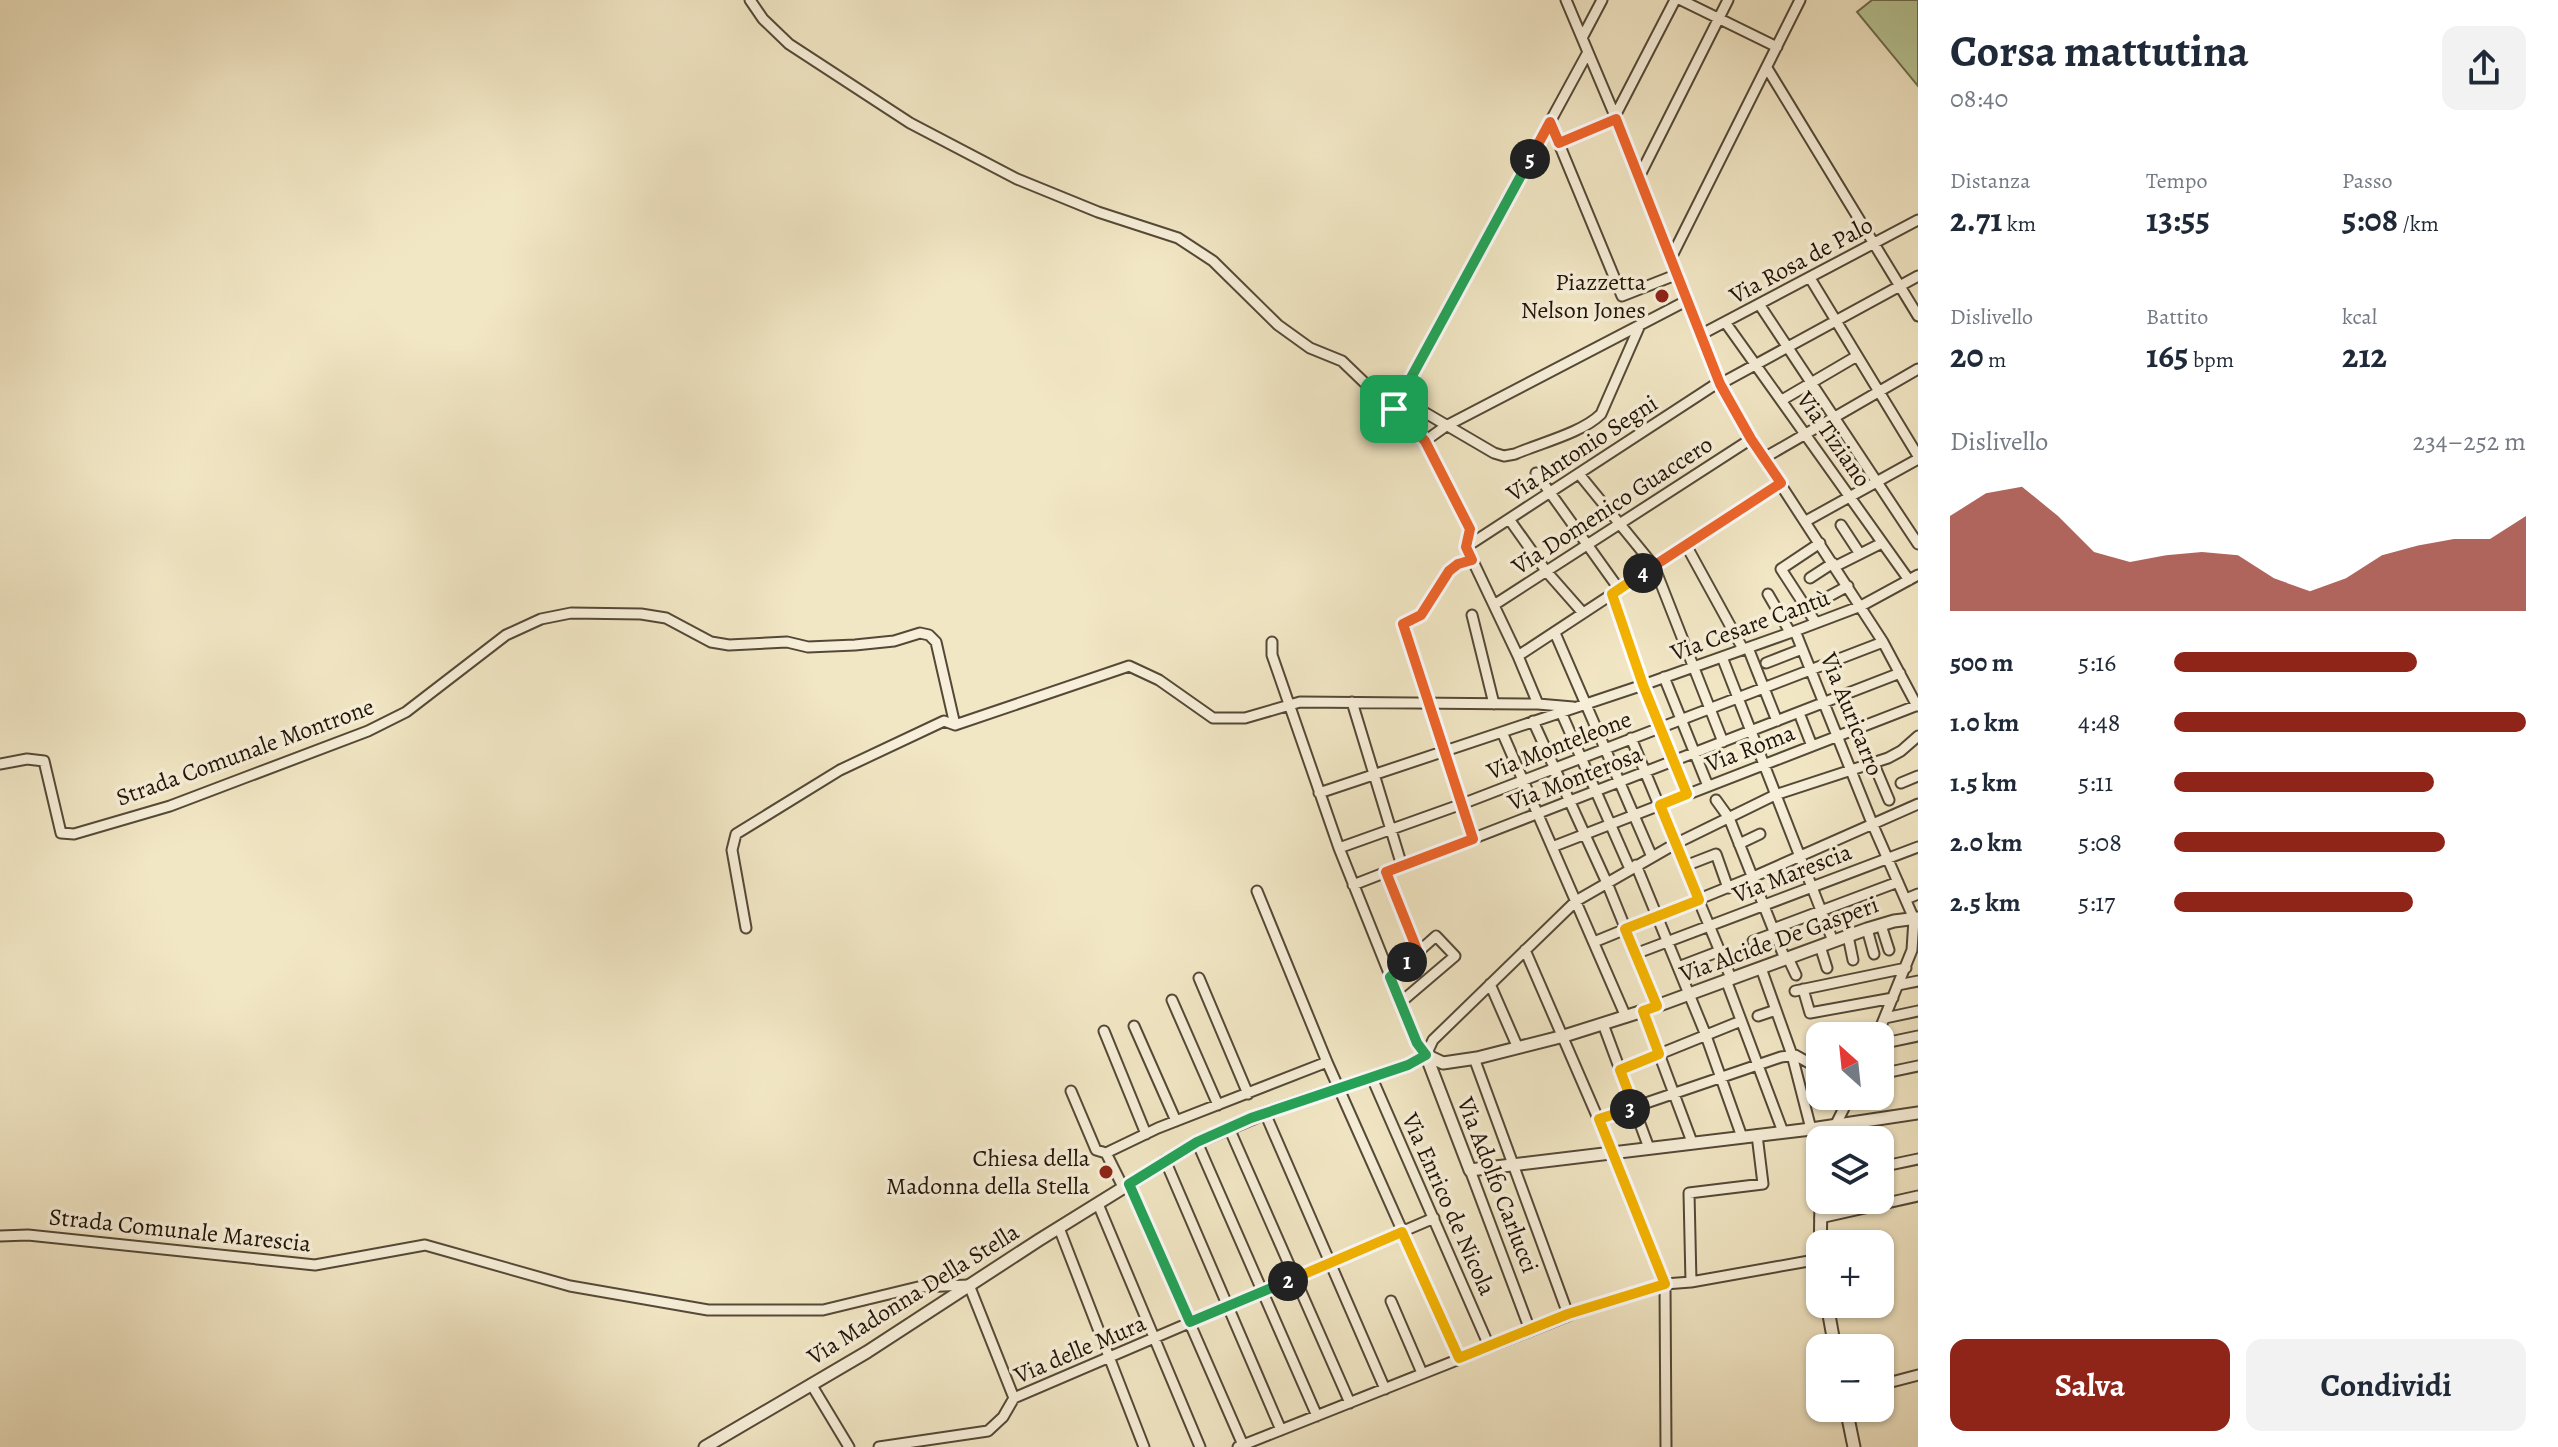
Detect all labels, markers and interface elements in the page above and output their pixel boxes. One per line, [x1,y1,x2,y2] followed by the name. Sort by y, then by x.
[1950,21,2249,81] text: Corsa mattutina
[2442,26,2526,110] button: share
[1950,81,2008,116] text: 08:40
[1510,139,1550,179] pin: 5
[1525,144,1535,174] text: 5
[1950,166,2030,196] text: Distanza
[2146,166,2207,196] text: Tempo
[2342,166,2393,196] text: Passo
[1950,196,2002,243] text: 2.71
[2146,196,2210,243] text: 13:55
[2342,196,2398,243] text: 5:08
[1723,209,1878,312] street label: Via Rosa de Palo
[2002,209,2036,239] text: km
[2398,209,2439,239] text: /km
[1521,266,1647,326] place label: Piazzetta Nelson Jones
[1653,287,1671,305] marker: Piazzetta Nelson Jones
[1950,302,2033,332] text: Dislivello
[2146,302,2208,332] text: Battito
[2342,302,2377,332] text: kcal
[1950,332,1984,379] text: 20
[2146,332,2189,379] text: 165
[2342,332,2387,379] text: 212
[1984,345,2006,375] text: m
[2189,345,2234,375] text: bpm
[1360,375,1428,443] pin
[1789,384,1879,493] street label: Via Tiziano
[1372,387,1416,431] icon: arrive
[1499,387,1664,509] street label: Via Antonio Segni
[1950,424,2048,459] text: Dislivello
[2413,424,2526,459] text: 234–252 m
[1505,428,1719,583] street label: Via Domenico Guaccero
[1623,553,1663,593] pin: 4
[1638,558,1648,588] text: 4
[1665,581,1834,669] street label: Via Cesare Cantù
[1950,645,2014,680] text: 500 m
[2078,645,2116,680] text: 5:16
[1812,647,1891,780] street label: Via Auricarro
[112,690,378,814] street label: Strada Comunale Montrone
[1481,703,1636,788] street label: Via Monteleone
[1950,705,2019,740] text: 1.0 km
[2078,705,2120,740] text: 4:48
[1700,716,1800,780] street label: Via Roma
[1502,737,1648,819] street label: Via Monterosa
[1950,765,2017,800] text: 1.5 km
[2078,765,2113,800] text: 5:11
[1950,825,2023,860] text: 2.0 km
[2078,825,2122,860] text: 5:08
[1727,835,1857,911] street label: Via Marescia
[1950,885,2021,920] text: 2.5 km
[2078,885,2115,920] text: 5:17
[1674,888,1883,990] street label: Via Alcide De Gasperi
[1387,942,1427,982] pin: 1
[1403,947,1411,977] text: 1
[1806,1022,1894,1110] north arrow
[1806,1022,1894,1422] map controls
[1610,1089,1650,1129] pin: 3
[1449,1092,1546,1278] street label: Via Adolfo Carlucci
[1625,1094,1635,1124] text: 3
[1394,1107,1504,1301] street label: Via Enrico de Nicola
[1806,1126,1894,1214] button: layers
[886,1142,1091,1202] place label: Chiesa della Madonna della Stella
[1097,1163,1115,1181] marker: Chiesa della Madonna della Stella
[47,1200,314,1260] street label: Strada Comunale Marescia
[800,1215,1026,1373] street label: Via Madonna Della Stella
[1806,1230,1894,1318] button: +
[1268,1261,1308,1301] pin: 2
[1283,1266,1293,1296] text: 2
[1008,1307,1152,1392] street label: Via delle Mura
[1806,1334,1894,1422] button: −
[1950,1339,2230,1431] button: Salva
[2246,1339,2526,1431] button: Condividi

